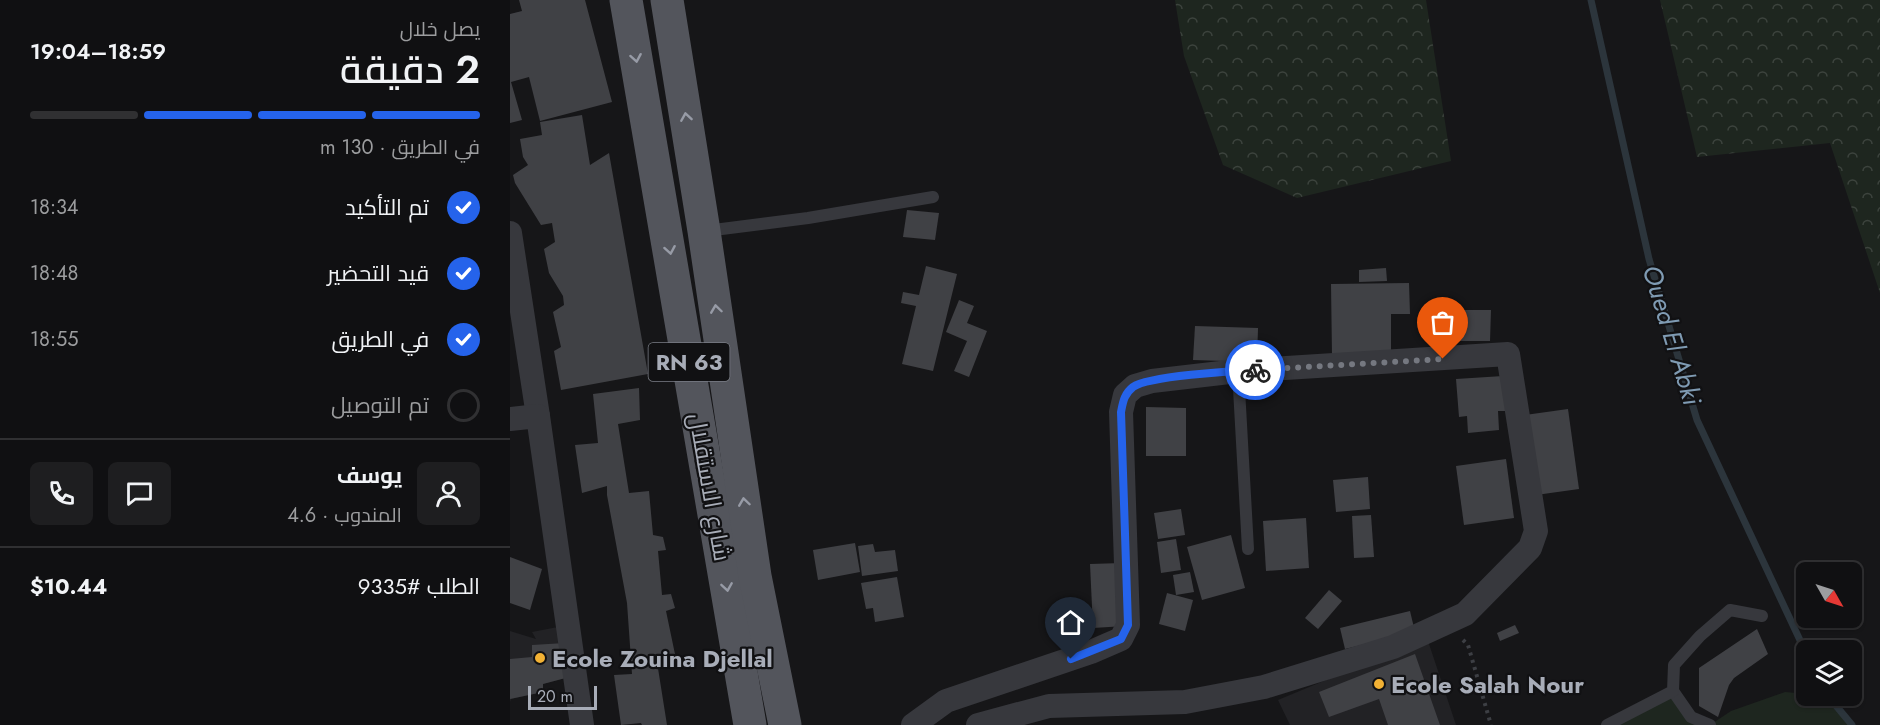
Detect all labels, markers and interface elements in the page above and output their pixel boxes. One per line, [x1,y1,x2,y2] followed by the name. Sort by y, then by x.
[400,15,480,44] text: يصل خلال
[30,35,166,67] text: 18:59–19:04
[340,41,480,98] text: 2 دقيقة
[629,52,642,62] one-way arrow
[680,112,692,121] one-way arrow
[320,133,480,162] text: في الطريق · 130 m
[345,191,429,223] text: تم التأكيد
[447,191,480,224] icon: check
[30,193,79,222] text: 18:34
[663,245,675,254] one-way arrow
[327,257,429,289] text: قيد التحضير
[447,257,480,290] icon: check
[30,259,79,288] text: 18:48
[1633,260,1711,410] water label: Oued El Abki
[1417,297,1468,359] pin
[710,305,722,314] one-way arrow
[1426,306,1459,339] icon: bag
[332,323,429,355] text: في الطريق
[447,323,480,356] icon: check
[30,325,78,354] text: 18:55
[1225,340,1285,400] courier
[648,343,729,381] road number: RN 63
[1239,354,1272,387] icon: bike
[331,389,429,421] text: تم التوصيل
[680,410,740,564] street label: شارع الاستقلال
[337,459,402,491] text: يوسف
[30,462,93,525] button: phone
[108,462,171,525] button: chat
[417,462,480,525] button: person
[738,498,750,507] one-way arrow
[287,501,402,530] text: المندوب · 4.6
[1796,562,1862,628] north arrow
[1796,562,1862,706] map controls
[30,570,107,602] text: $10.44
[358,570,480,602] text: الطلب #9335
[721,582,733,591] one-way arrow
[1045,597,1096,659] pin
[1054,606,1087,639] icon: home
[1796,640,1862,706] button: layers
[552,641,773,676] place label: Ecole Zouina Djellal
[533,651,547,665] marker: Ecole Zouina Djellal
[1391,667,1584,702] place label: Ecole Salah Nour
[1372,677,1386,691] marker: Ecole Salah Nour
[528,683,597,710] scale bar
[537,685,573,708] text: 20 m

